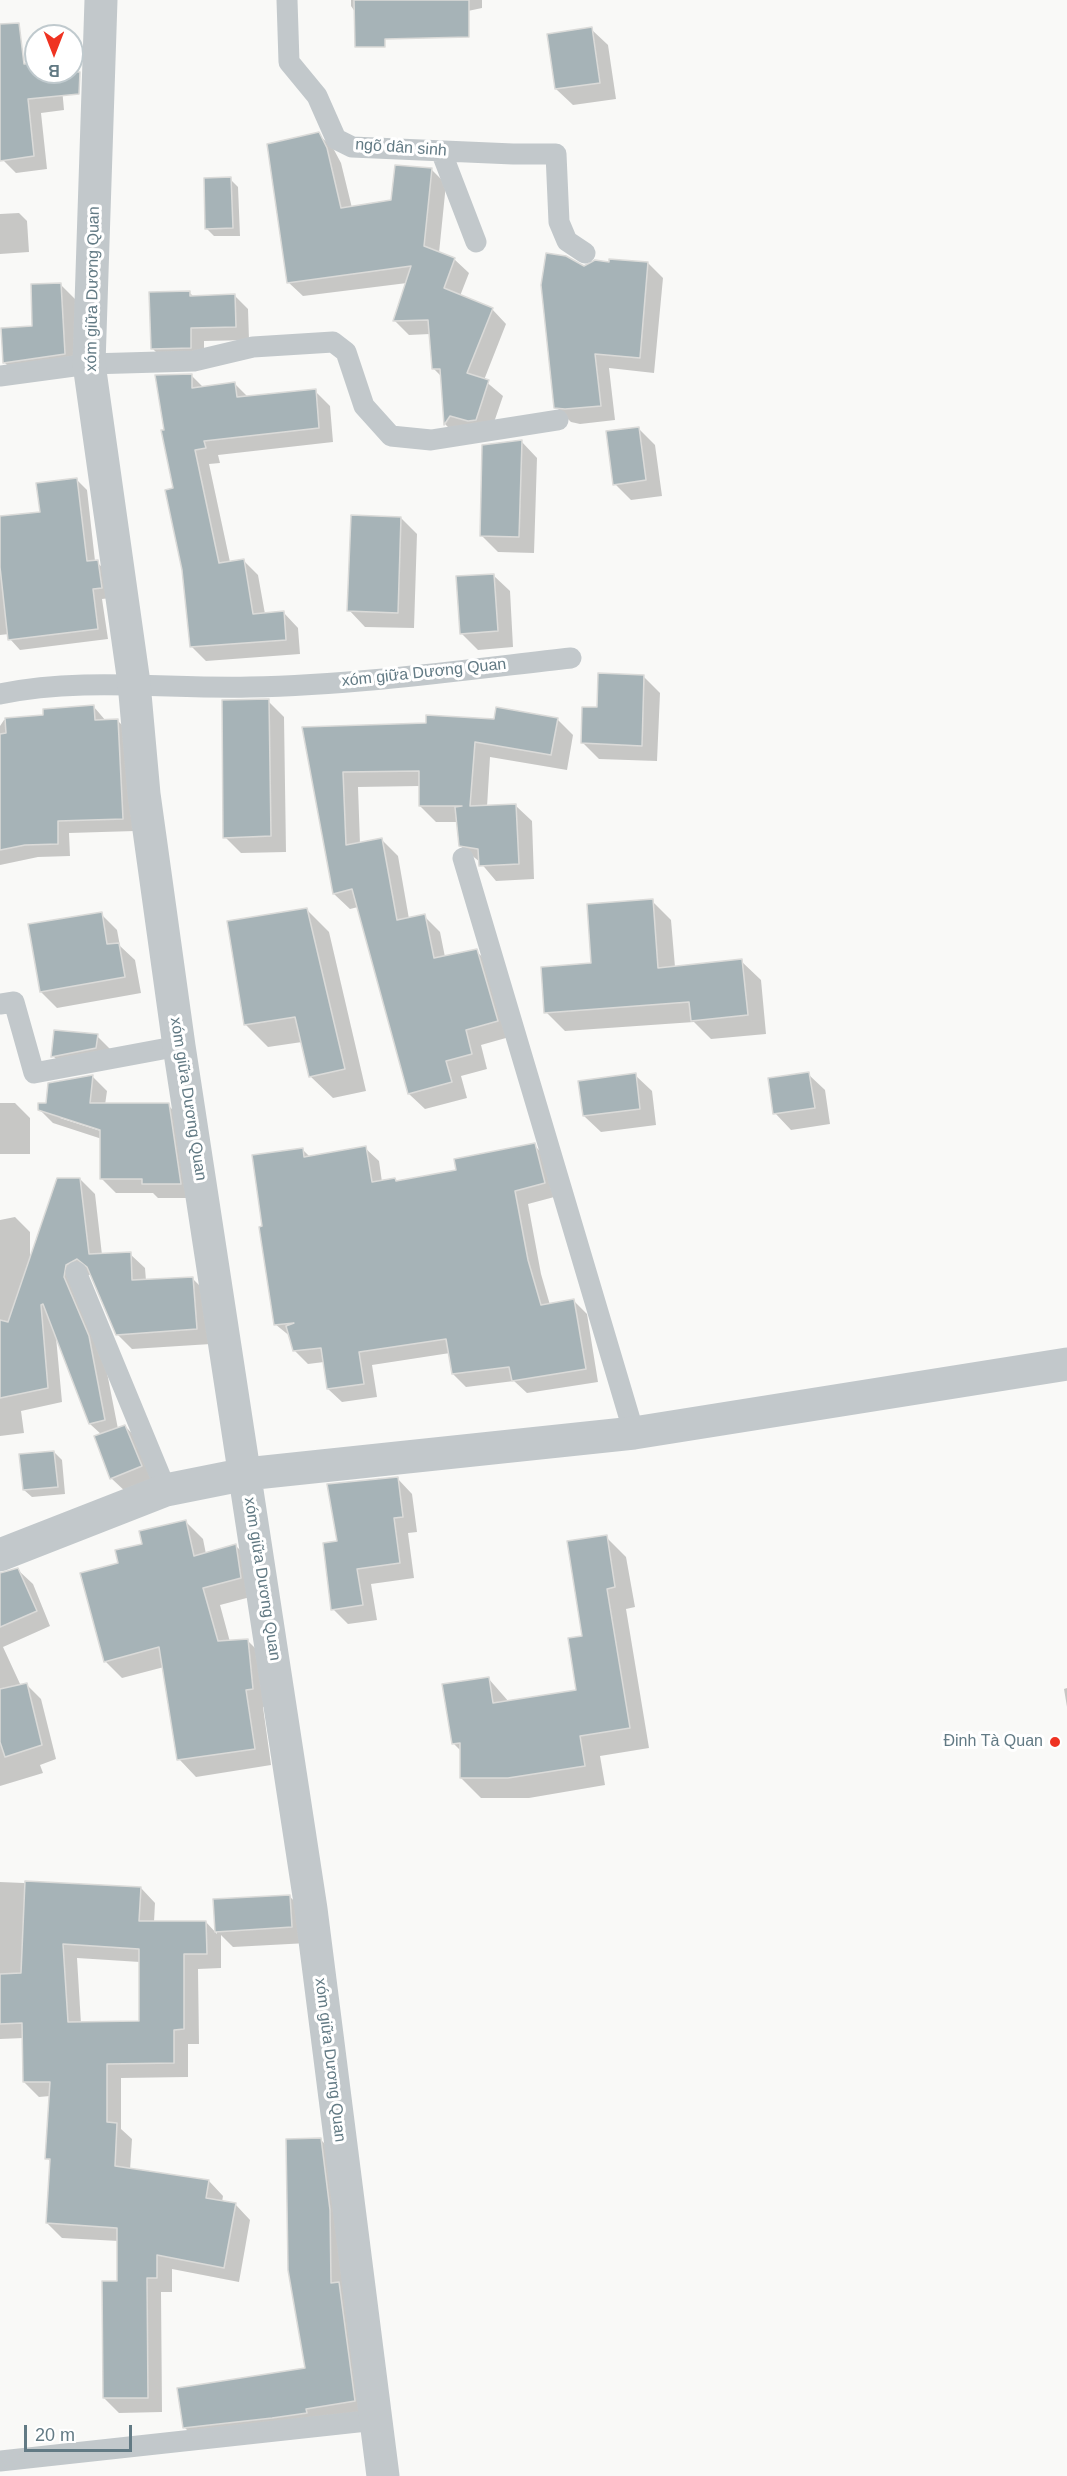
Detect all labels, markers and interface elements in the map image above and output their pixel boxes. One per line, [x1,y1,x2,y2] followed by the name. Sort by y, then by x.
[24,24,84,84] north arrow
[48,62,60,79] text: B
[355,135,447,161] street label: ngõ dân sinh
[82,206,104,372] street label: xóm giữa Dương Quan
[341,655,507,691] street label: xóm giữa Dương Quan
[166,1016,210,1182] street label: xóm giữa Dương Quan
[240,1496,284,1662] street label: xóm giữa Dương Quan
[943,1732,1043,1752] place label: Đinh Tà Quan
[1048,1735,1062,1749] marker: Đinh Tà Quan
[310,1977,350,2143] street label: xóm giữa Dương Quan
[27,2413,135,2451] scale bar
[35,2425,75,2445] text: 20 m

